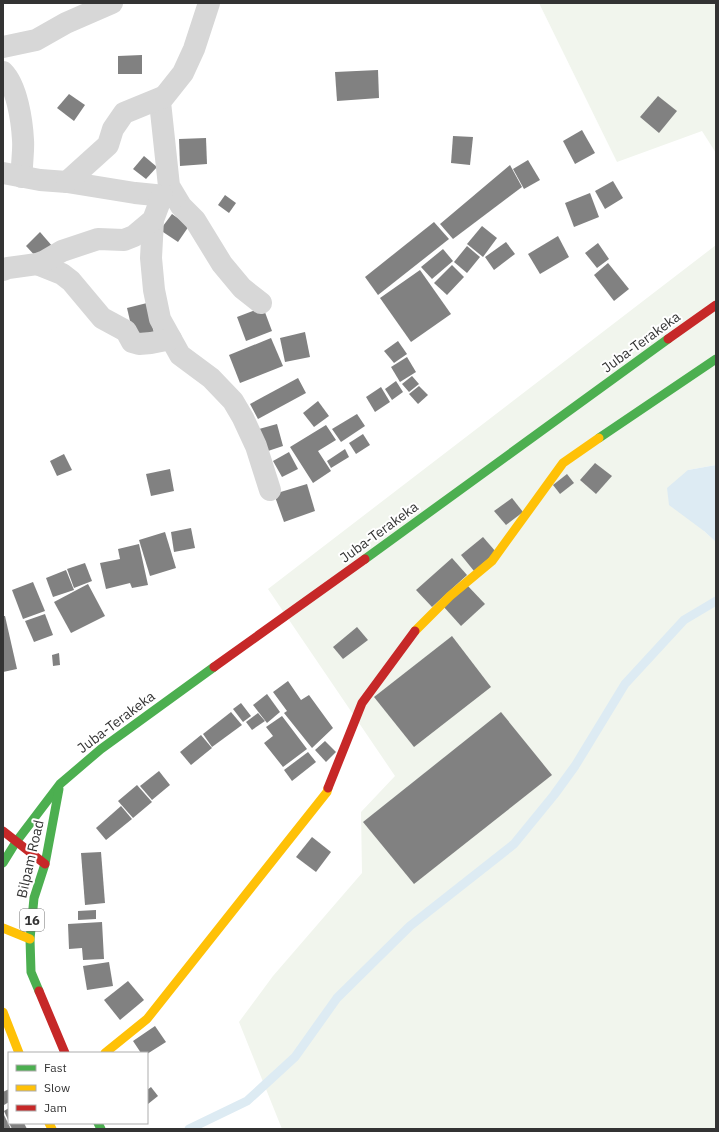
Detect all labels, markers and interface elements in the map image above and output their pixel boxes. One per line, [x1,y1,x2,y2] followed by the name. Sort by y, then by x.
[598,307,684,376] street label: Juba-Terakeka
[336,497,422,566] street label: Juba-Terakeka
[74,687,159,757] street label: Juba-Terakeka
[12,818,48,900] street label: Bilpam Road
[20,909,44,931] road number: 16
[8,1052,148,1124] legend
[44,1060,67,1075] text: Fast
[44,1080,70,1095] text: Slow
[44,1100,67,1115] text: Jam

